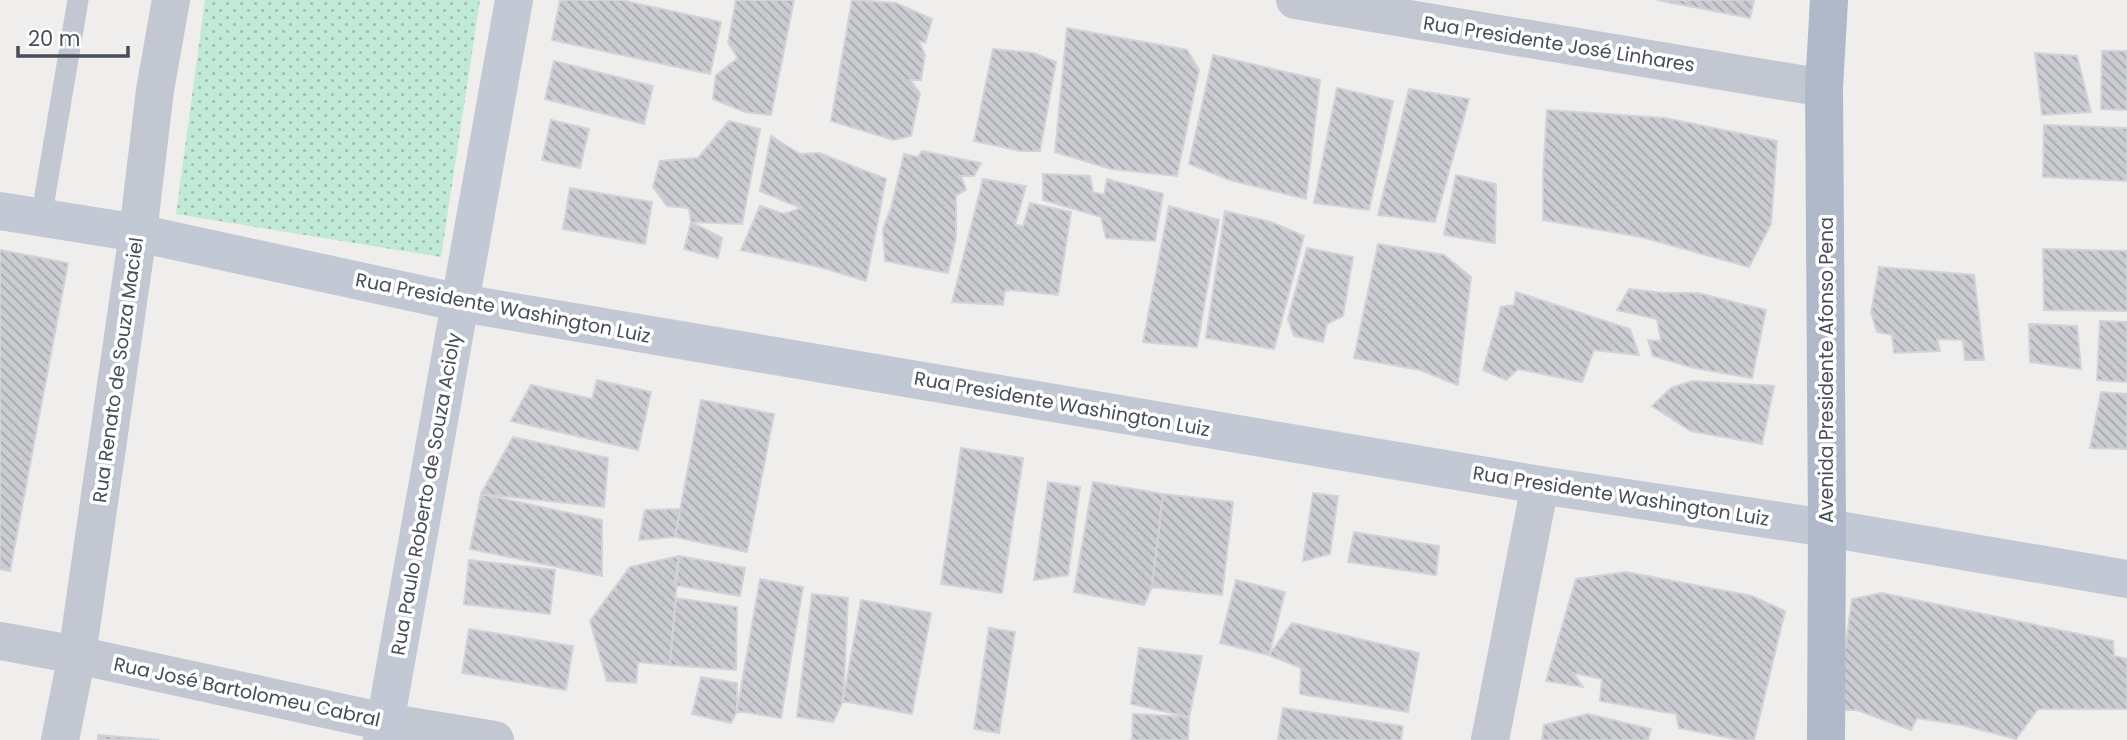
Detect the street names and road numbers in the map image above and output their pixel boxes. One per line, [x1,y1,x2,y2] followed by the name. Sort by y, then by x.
[1421,9,1697,79] street label: Rua Presidente José Linhares
[1813,217,1840,523] street label: Avenida Presidente Afonso Pena
[86,236,150,504] street label: Rua Renato de Souza Maciel
[353,266,653,350] street label: Rua Presidente Washington Luiz
[384,330,468,658] street label: Rua Paulo Roberto de Souza Acioly
[912,365,1212,443] street label: Rua Presidente Washington Luiz
[1471,459,1771,533] street label: Rua Presidente Washington Luiz
[111,651,383,733] street label: Rua José Bartolomeu Cabral

